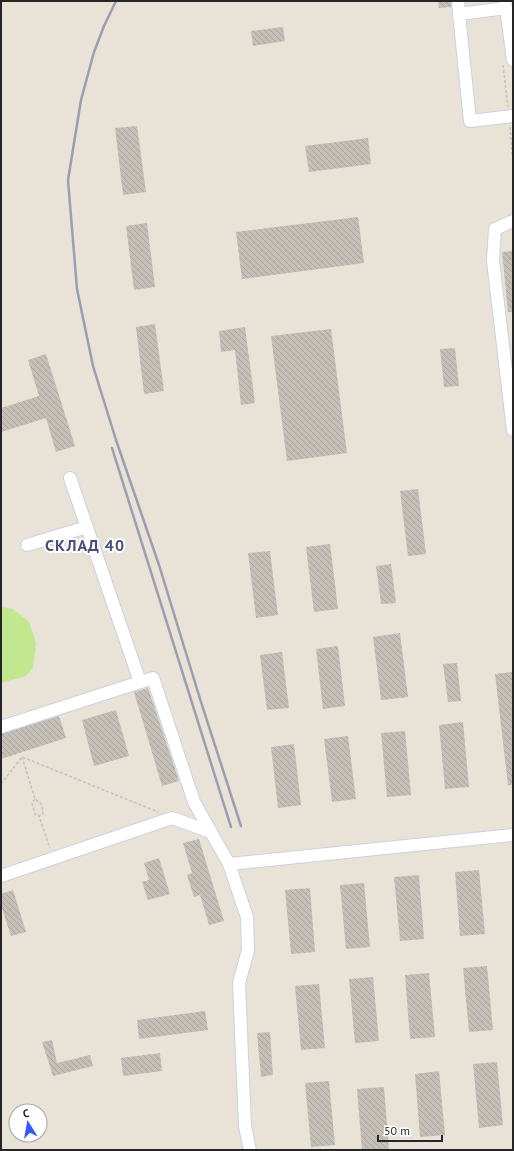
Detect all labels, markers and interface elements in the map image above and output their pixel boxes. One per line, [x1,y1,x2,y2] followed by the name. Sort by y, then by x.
[45,535,125,555] district label: СКЛАД 40
[8,1103,48,1143] north arrow
[22,1106,30,1121] text: С
[378,1117,442,1143] scale bar
[384,1123,410,1138] text: 50 m

